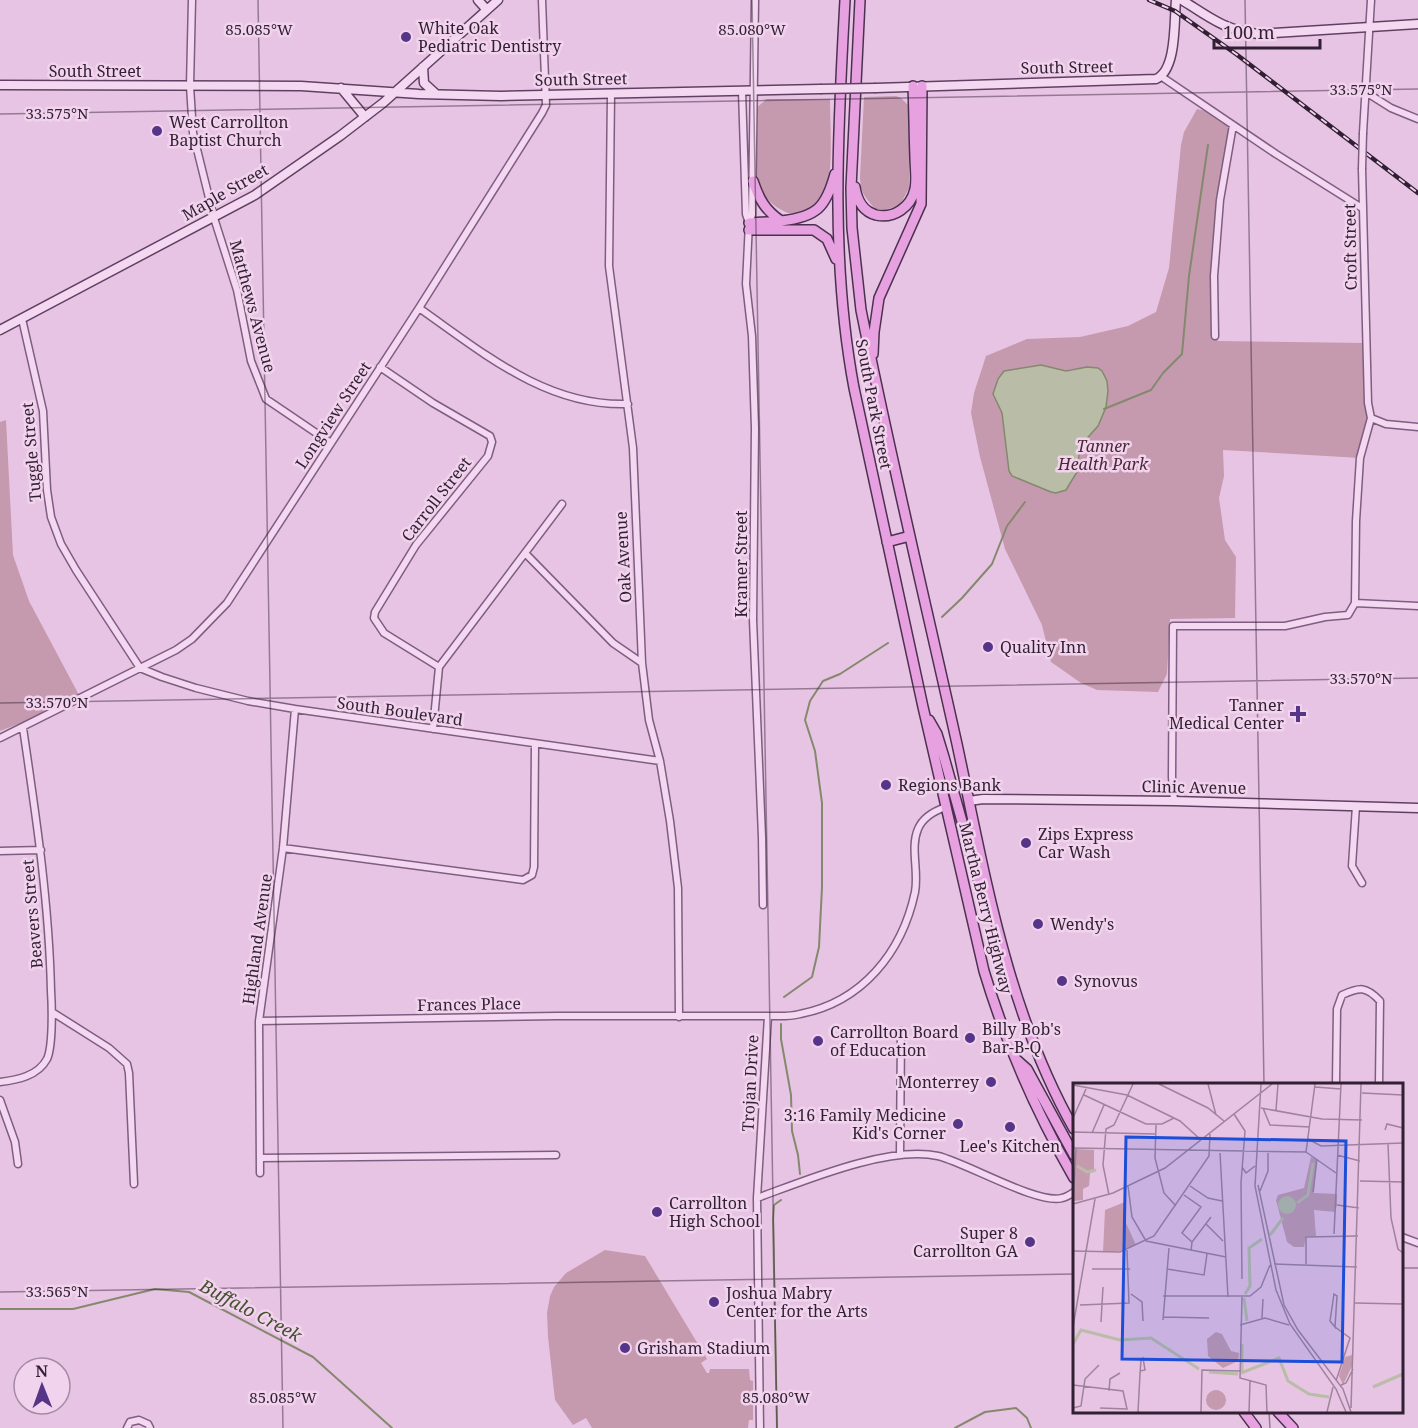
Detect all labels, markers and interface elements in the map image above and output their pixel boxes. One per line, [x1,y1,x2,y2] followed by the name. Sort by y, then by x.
[1214,12,1320,50] scale bar
[418,17,562,57] place label: White Oak Pediatric Dentistry
[225,19,293,39] text: 85.085°W
[718,19,786,39] text: 85.080°W
[1223,20,1275,44] text: 100 m
[399,30,413,44] marker: White Oak Pediatric Dentistry
[1020,55,1114,79] street label: South Street
[49,60,142,82] street label: South Street
[534,67,628,91] street label: South Street
[1329,79,1393,99] text: 33.575°N
[25,103,89,123] text: 33.575°N
[169,111,289,151] place label: West Carrollton Baptist Church
[150,124,164,138] marker: West Carrollton Baptist Church
[178,158,272,226] street label: Maple Street
[1338,203,1362,291] street label: Croft Street
[225,237,281,375] street label: Matthews Avenue
[851,337,897,471] street label: South Park Street
[290,357,376,473] street label: Longview Street
[16,401,46,503] street label: Tuggle Street
[1057,435,1149,475] park label: Tanner Health Park
[396,452,476,546] street label: Carroll Street
[730,510,752,618] street label: Kramer Street
[610,511,636,603] street label: Oak Avenue
[1000,636,1086,658] place label: Quality Inn
[981,640,995,654] marker: Quality Inn
[1329,668,1393,688] text: 33.570°N
[336,691,465,731] street label: South Boulevard
[25,692,89,712] text: 33.570°N
[1169,694,1284,734] place label: Tanner Medical Center
[1289,705,1307,723] marker: Tanner Medical Center
[898,774,1002,796] place label: Regions Bank
[1142,775,1246,799] street label: Clinic Avenue
[879,778,893,792] marker: Regions Bank
[954,820,1018,997] street label: Martha Berry Highway
[1038,823,1133,863] place label: Zips Express Car Wash
[1019,836,1033,850] marker: Zips Express Car Wash
[16,858,48,969] street label: Beavers Street
[237,872,277,1006] street label: Highland Avenue
[1050,913,1114,935] place label: Wendy's
[1031,917,1045,931] marker: Wendy's
[1074,970,1138,992] place label: Synovus
[1055,974,1069,988] marker: Synovus
[417,992,521,1016] street label: Frances Place
[982,1018,1061,1058] place label: Billy Bob's Bar-B-Q
[830,1021,959,1061] place label: Carrollton Board of Education
[963,1031,977,1045] marker: Billy Bob's Bar-B-Q
[736,1034,764,1132] street label: Trojan Drive
[811,1034,825,1048] marker: Carrollton Board of Education
[898,1071,980,1093] place label: Monterrey
[984,1075,998,1089] marker: Monterrey
[1073,1083,1403,1413] inset map
[784,1104,946,1144] place label: 3:16 Family Medicine Kid's Corner
[951,1117,965,1131] marker: 3:16 Family Medicine Kid's Corner
[1003,1120,1017,1134] marker: Lee's Kitchen
[960,1135,1060,1157] place label: Lee's Kitchen
[669,1192,760,1232] place label: Carrollton High School
[650,1205,664,1219] marker: Carrollton High School
[913,1222,1019,1262] place label: Super 8 Carrollton GA
[1023,1235,1037,1249] marker: Super 8 Carrollton GA
[195,1273,307,1347] water label: Buffalo Creek
[25,1281,89,1301] text: 33.565°N
[725,1282,868,1322] place label: Joshua Mabry Center for the Arts
[707,1295,721,1309] marker: Joshua Mabry Center for the Arts
[637,1337,770,1359] place label: Grisham Stadium
[618,1341,632,1355] marker: Grisham Stadium
[12,1356,72,1416] north arrow
[35,1360,49,1382] text: N
[249,1387,317,1407] text: 85.085°W
[742,1387,810,1407] text: 85.080°W

